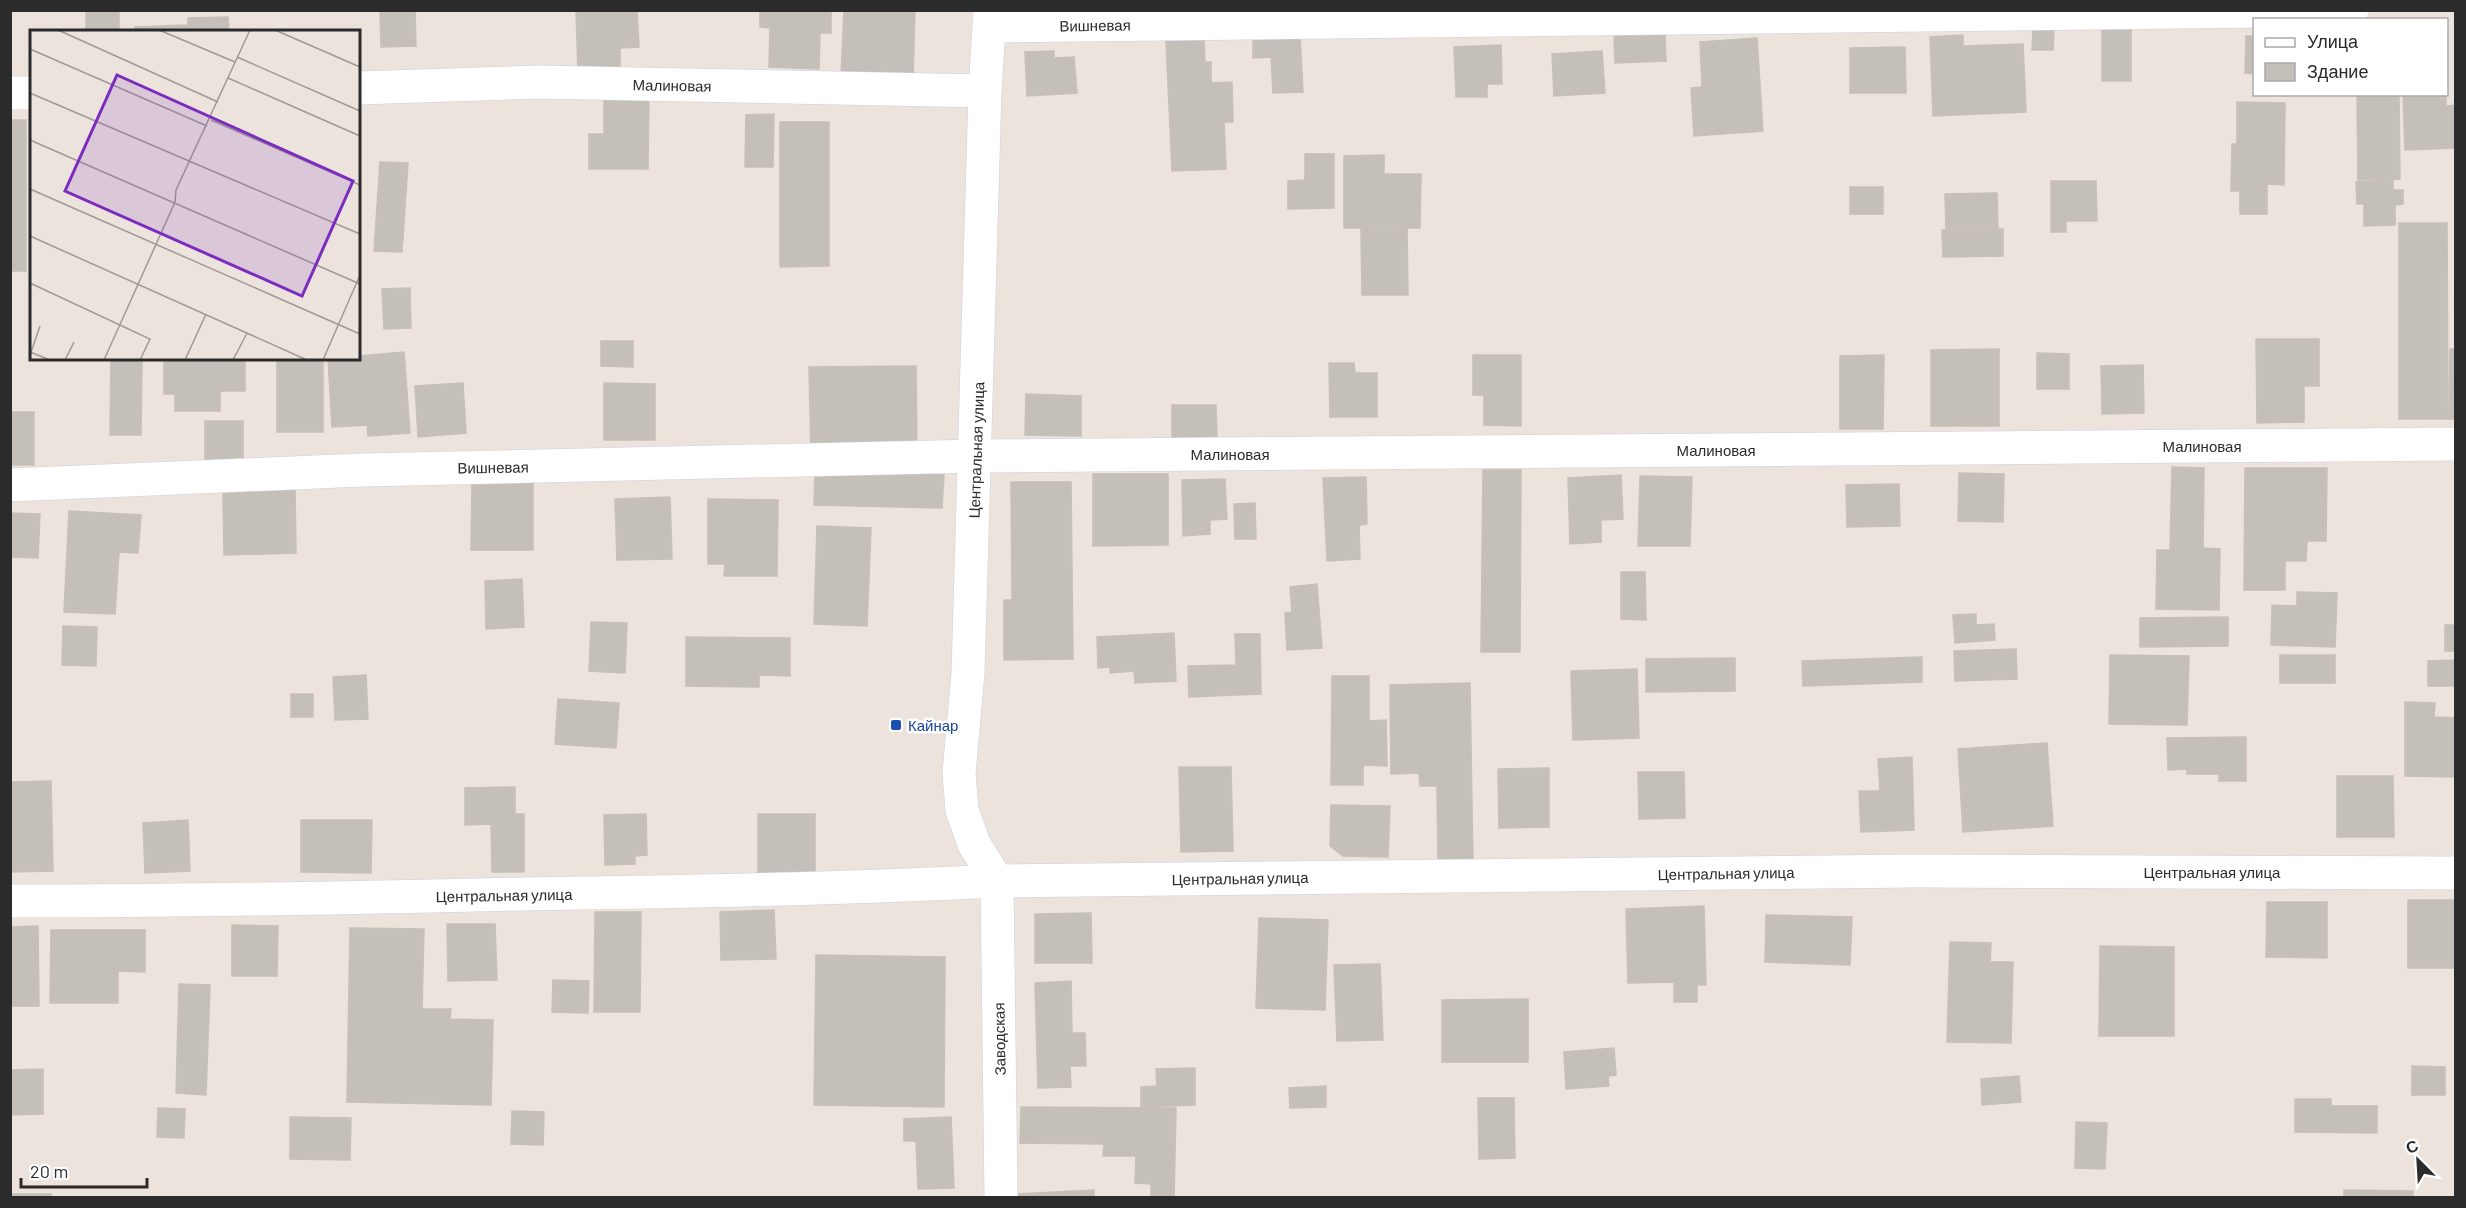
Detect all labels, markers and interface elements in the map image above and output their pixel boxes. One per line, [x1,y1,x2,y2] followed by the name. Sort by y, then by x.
[1059,15,1131,35] street label: Вишневая
[2253,18,2448,96] legend
[30,30,360,360] inset map
[2307,30,2359,52] text: Улица
[2307,60,2368,82] text: Здание
[632,75,712,95] street label: Малиновая
[965,381,987,519] street label: Центральная улица
[2162,437,2242,455] street label: Малиновая
[1676,441,1756,459] street label: Малиновая
[1190,445,1270,463] street label: Малиновая
[457,457,529,477] street label: Вишневая
[908,716,958,734] place label: Кайнар
[889,718,903,732] marker: Кайнар
[1657,863,1795,883] street label: Центральная улица
[2144,863,2281,881] street label: Центральная улица
[1171,868,1309,888] street label: Центральная улица
[435,885,573,905] street label: Центральная улица
[989,1002,1009,1076] street label: Заводская
[2388,1130,2448,1190] north arrow
[2403,1135,2421,1157] text: С
[21,1151,147,1189] scale bar
[30,1160,68,1182] text: 20 m

